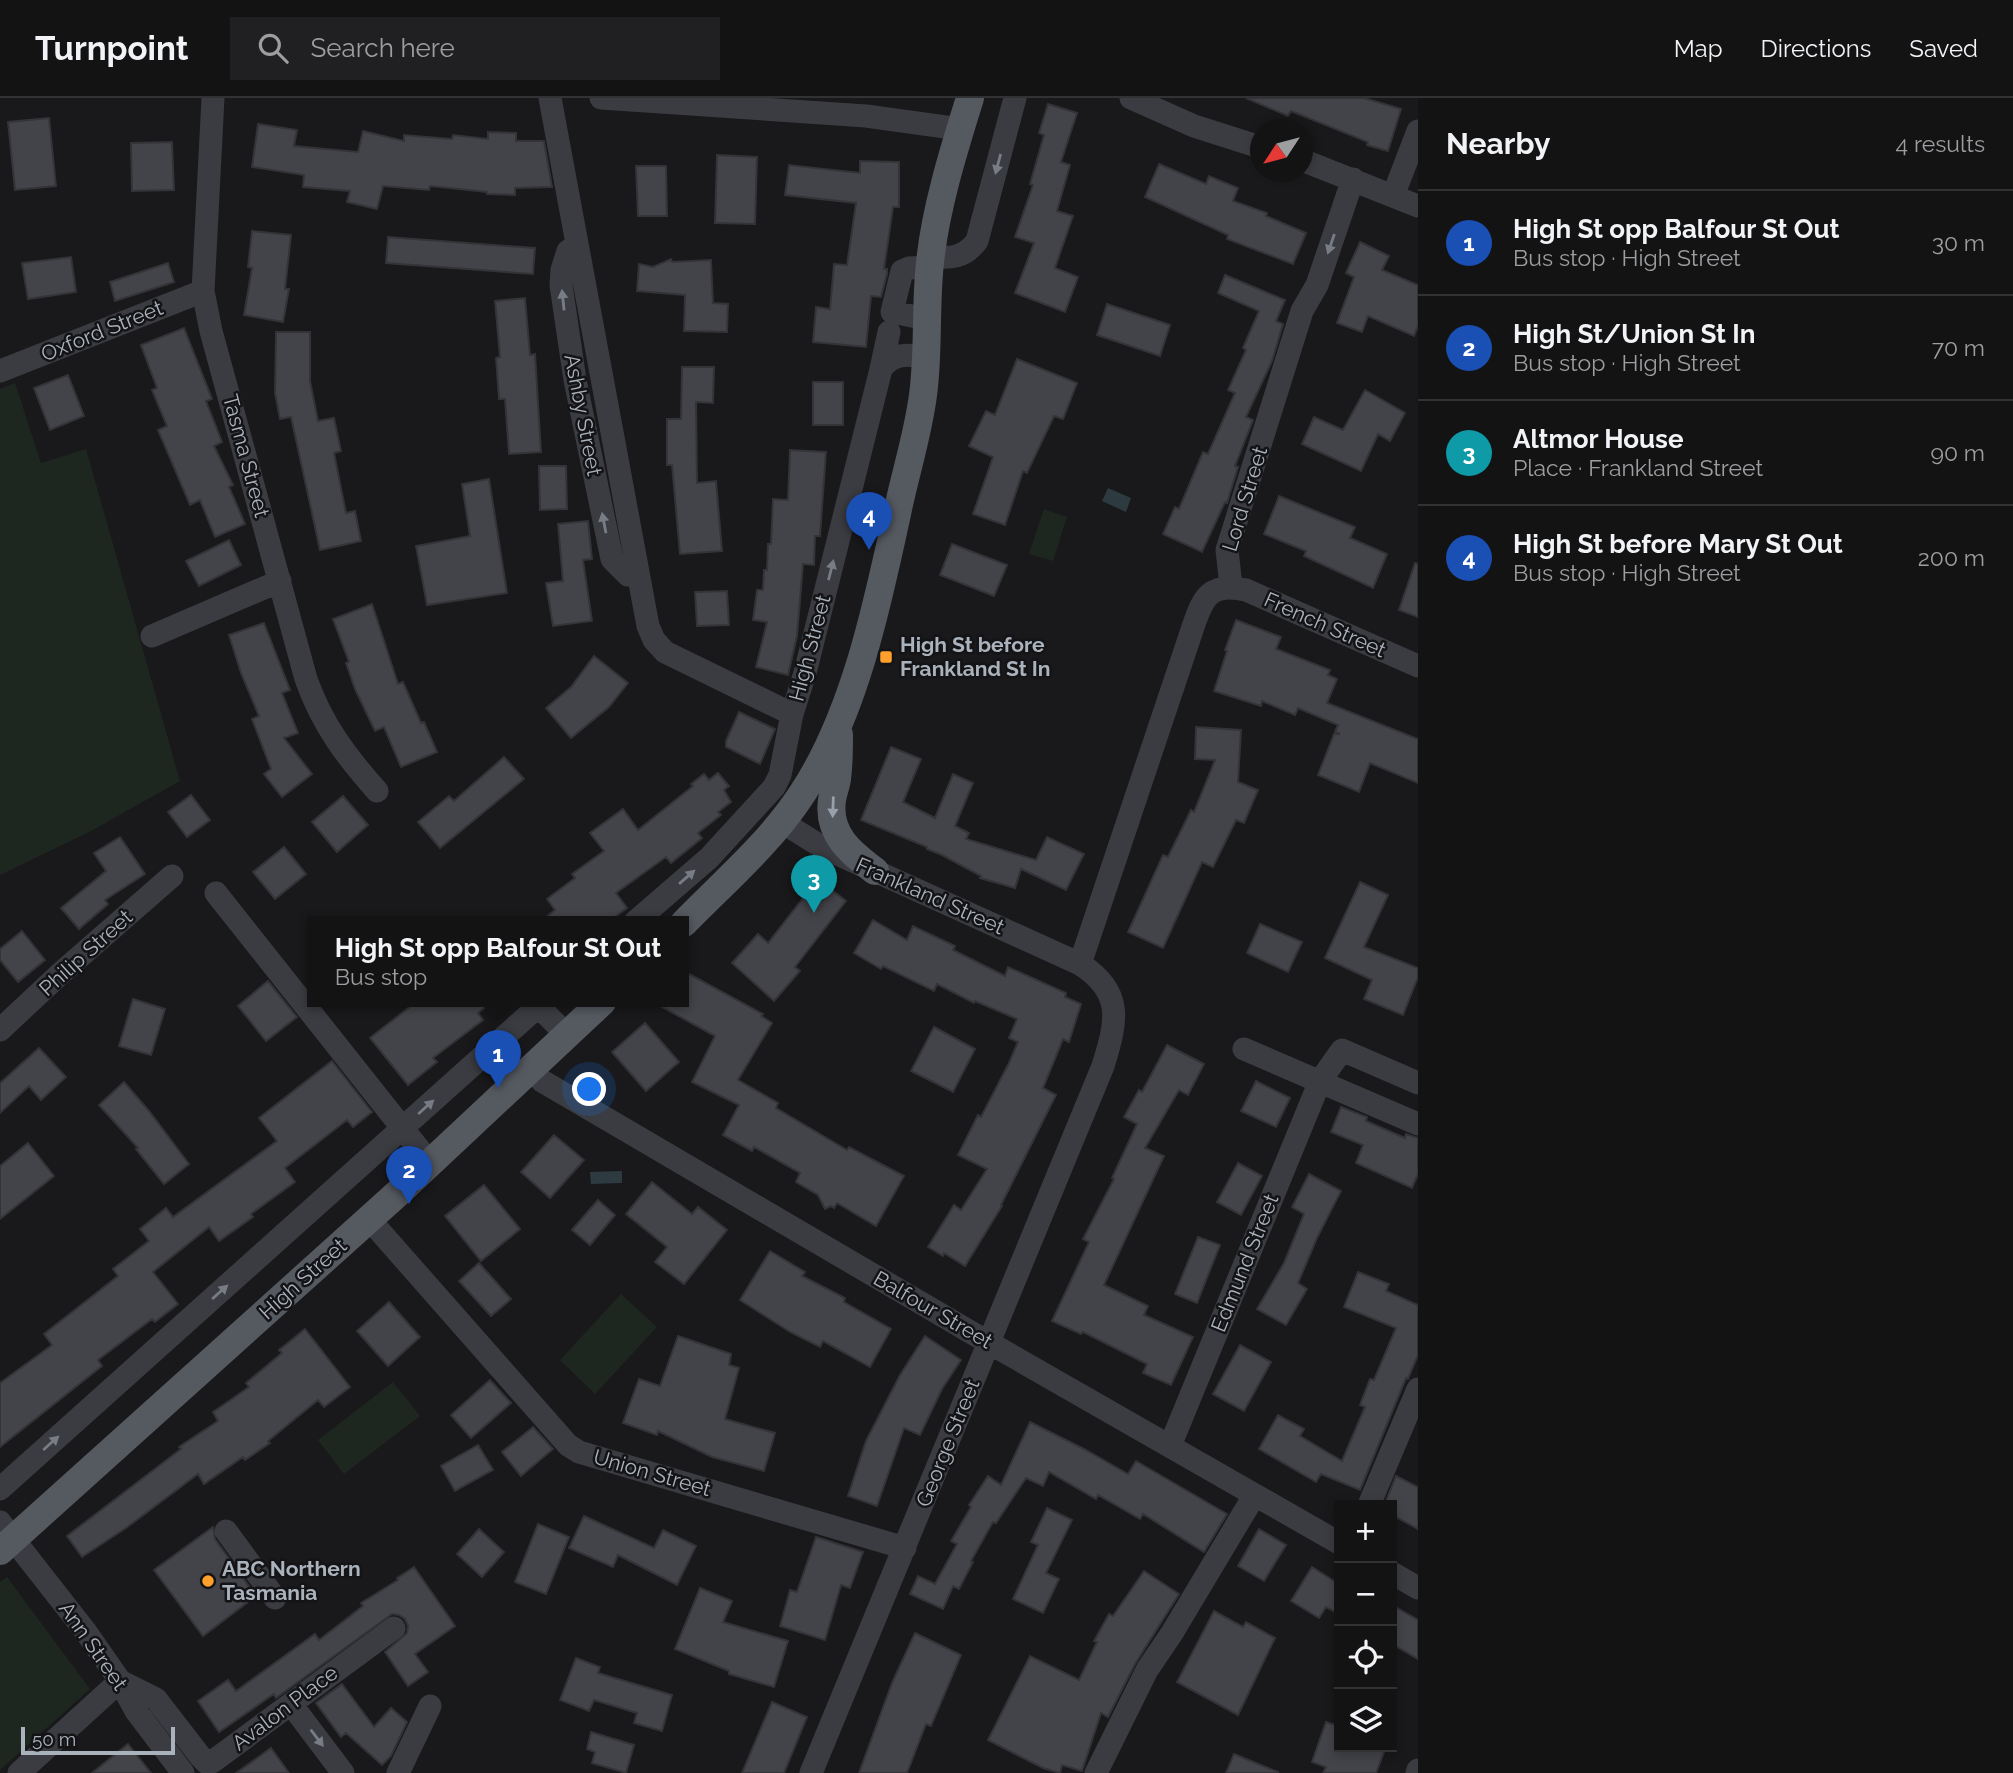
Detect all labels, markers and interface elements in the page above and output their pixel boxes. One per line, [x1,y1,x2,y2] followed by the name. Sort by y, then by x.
[230,17,720,80] search box
[35,29,188,68] text: Turnpoint
[254,29,292,67] icon: search
[310,33,455,63] text: Search here
[1674,34,1723,63] text: Map
[1761,34,1871,63] text: Directions
[1909,34,1978,63] text: Saved
[1250,119,1313,182] north arrow
[1446,126,1550,161] text: Nearby
[1896,130,1985,157] text: 4 results
[992,153,1003,175] one-way arrow
[1513,214,1840,244] text: High St opp Balfour St Out
[1463,229,1475,256] text: 1
[1932,229,1985,256] text: 30 m
[1325,233,1336,254] one-way arrow
[1513,244,1741,271] text: Bus stop · High Street
[557,289,568,311] one-way arrow
[37,295,166,366] street label: Oxford Street
[1513,319,1755,349] text: High St/Union St In
[1463,334,1475,361] text: 2
[1932,334,1985,361] text: 70 m
[1513,349,1741,376] text: Bus stop · High Street
[559,352,608,478] street label: Ashby Street
[218,392,275,520] street label: Tasma Street
[1513,424,1684,454] text: Altmor House
[1463,439,1475,466] text: 3
[1930,439,1985,466] text: 90 m
[1217,443,1272,554] street label: Lord Street
[1513,454,1763,481] text: Place · Frankland Street
[846,492,892,550] pin: 4
[598,512,609,534] one-way arrow
[1513,529,1843,559] text: High St before Mary St Out
[1462,544,1476,571] text: 4
[1918,544,1985,571] text: 200 m
[826,559,837,581] one-way arrow
[1513,559,1741,586] text: Bus stop · High Street
[1261,587,1390,663] street label: French Street
[783,592,836,704] street label: High Street
[900,632,1050,681] place label: High St before Frankland St In
[878,649,894,665] marker: High St before Frankland St In
[827,796,838,818] one-way arrow
[852,852,1008,939] street label: Frankland Street
[791,855,837,913] pin: 3
[678,870,695,885] one-way arrow
[34,904,137,1001] street label: Philip Street
[307,916,689,1007] popup
[335,933,661,963] text: High St opp Balfour St Out
[335,963,427,990] text: Bus stop
[475,1030,521,1088] pin: 1
[572,1072,606,1106] your location
[417,1099,435,1115] one-way arrow
[386,1146,432,1204] pin: 2
[1206,1190,1284,1335] street label: Edmund Street
[254,1233,351,1324] street label: High Street
[869,1265,997,1354] street label: Balfour Street
[211,1284,228,1300] one-way arrow
[911,1375,985,1510] street label: George Street
[42,1436,59,1452] one-way arrow
[591,1444,714,1501] street label: Union Street
[1334,1500,1397,1752] map controls
[1334,1500,1397,1563] button: +
[222,1556,361,1605] place label: ABC Northern Tasmania
[1334,1563,1397,1626] button: −
[200,1573,216,1589] marker: ABC Northern Tasmania
[54,1597,133,1695] street label: Ann Street
[1334,1626,1397,1689] button: locate
[227,1660,342,1755] street label: Avalon Place
[1334,1689,1397,1752] button: layers
[21,1724,175,1756] scale bar
[32,1728,76,1750] text: 50 m
[310,1729,324,1748] one-way arrow

